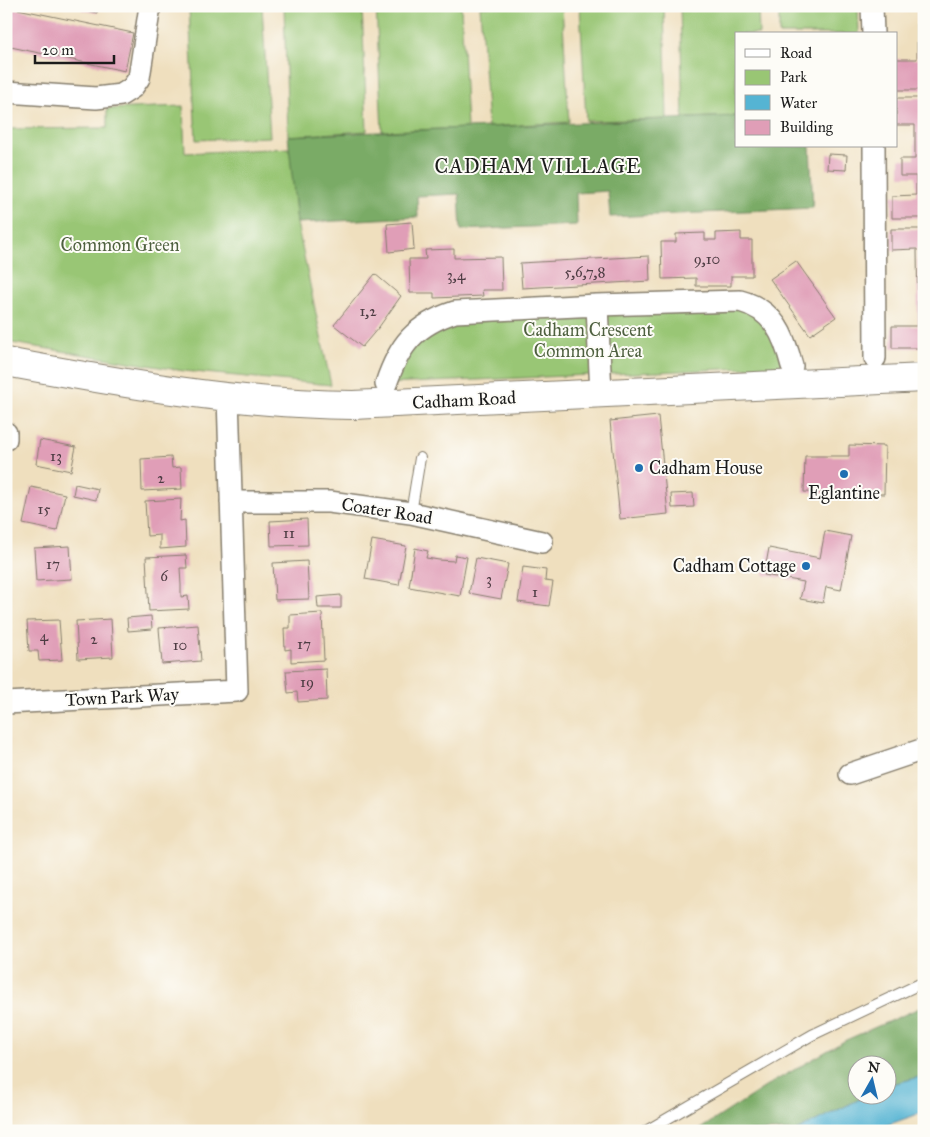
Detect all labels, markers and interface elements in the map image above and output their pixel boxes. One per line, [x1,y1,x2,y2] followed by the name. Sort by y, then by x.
[35,32,114,64] scale bar
[735,32,898,148] legend
[42,41,74,59] text: 20 m
[780,44,812,62] text: Road
[780,68,807,86] text: Park
[780,94,817,112] text: Water
[780,118,834,136] text: Building
[435,154,641,178] district label: CADHAM VILLAGE
[61,234,180,256] park label: Common Green
[694,250,720,268] house number: 9,10
[565,263,605,281] house number: 5,6,7,8
[447,266,466,284] house number: 3,4
[359,302,377,320] house number: 1,2
[523,319,653,362] park label: Cadham Crescent Common Area
[412,386,516,414] street label: Cadham Road
[50,447,62,465] house number: 13
[649,457,763,479] place label: Cadham House
[633,462,645,474] marker: Cadham House
[838,468,850,480] marker: Eglantine
[157,469,165,487] house number: 2
[808,482,880,505] place label: Eglantine
[340,493,434,529] street label: Coater Road
[38,500,50,518] house number: 15
[283,524,295,542] house number: 11
[46,555,60,573] house number: 17
[673,555,796,578] place label: Cadham Cottage
[800,560,812,572] marker: Cadham Cottage
[160,567,169,585] house number: 6
[486,570,492,588] house number: 3
[532,583,538,601] house number: 1
[40,627,49,645] house number: 4
[90,630,98,648] house number: 2
[297,635,311,653] house number: 17
[173,636,187,654] house number: 10
[300,673,314,691] house number: 19
[65,683,180,711] street label: Town Park Way
[848,1054,898,1104] north arrow
[867,1058,881,1077] text: N

